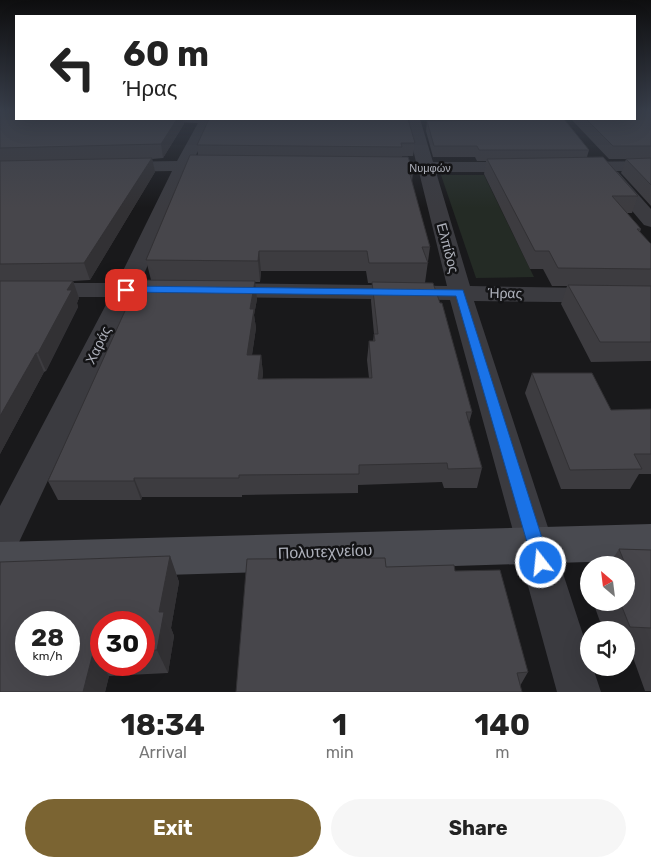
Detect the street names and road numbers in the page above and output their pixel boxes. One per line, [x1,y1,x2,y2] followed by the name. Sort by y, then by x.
[409,162,451,175] street label: Νυμφών
[433,221,462,275] street label: Ελπίδος
[487,285,523,302] street label: Ήρας
[82,323,115,367] street label: Χαράς
[277,540,373,563] street label: Πολυτεχνείου

